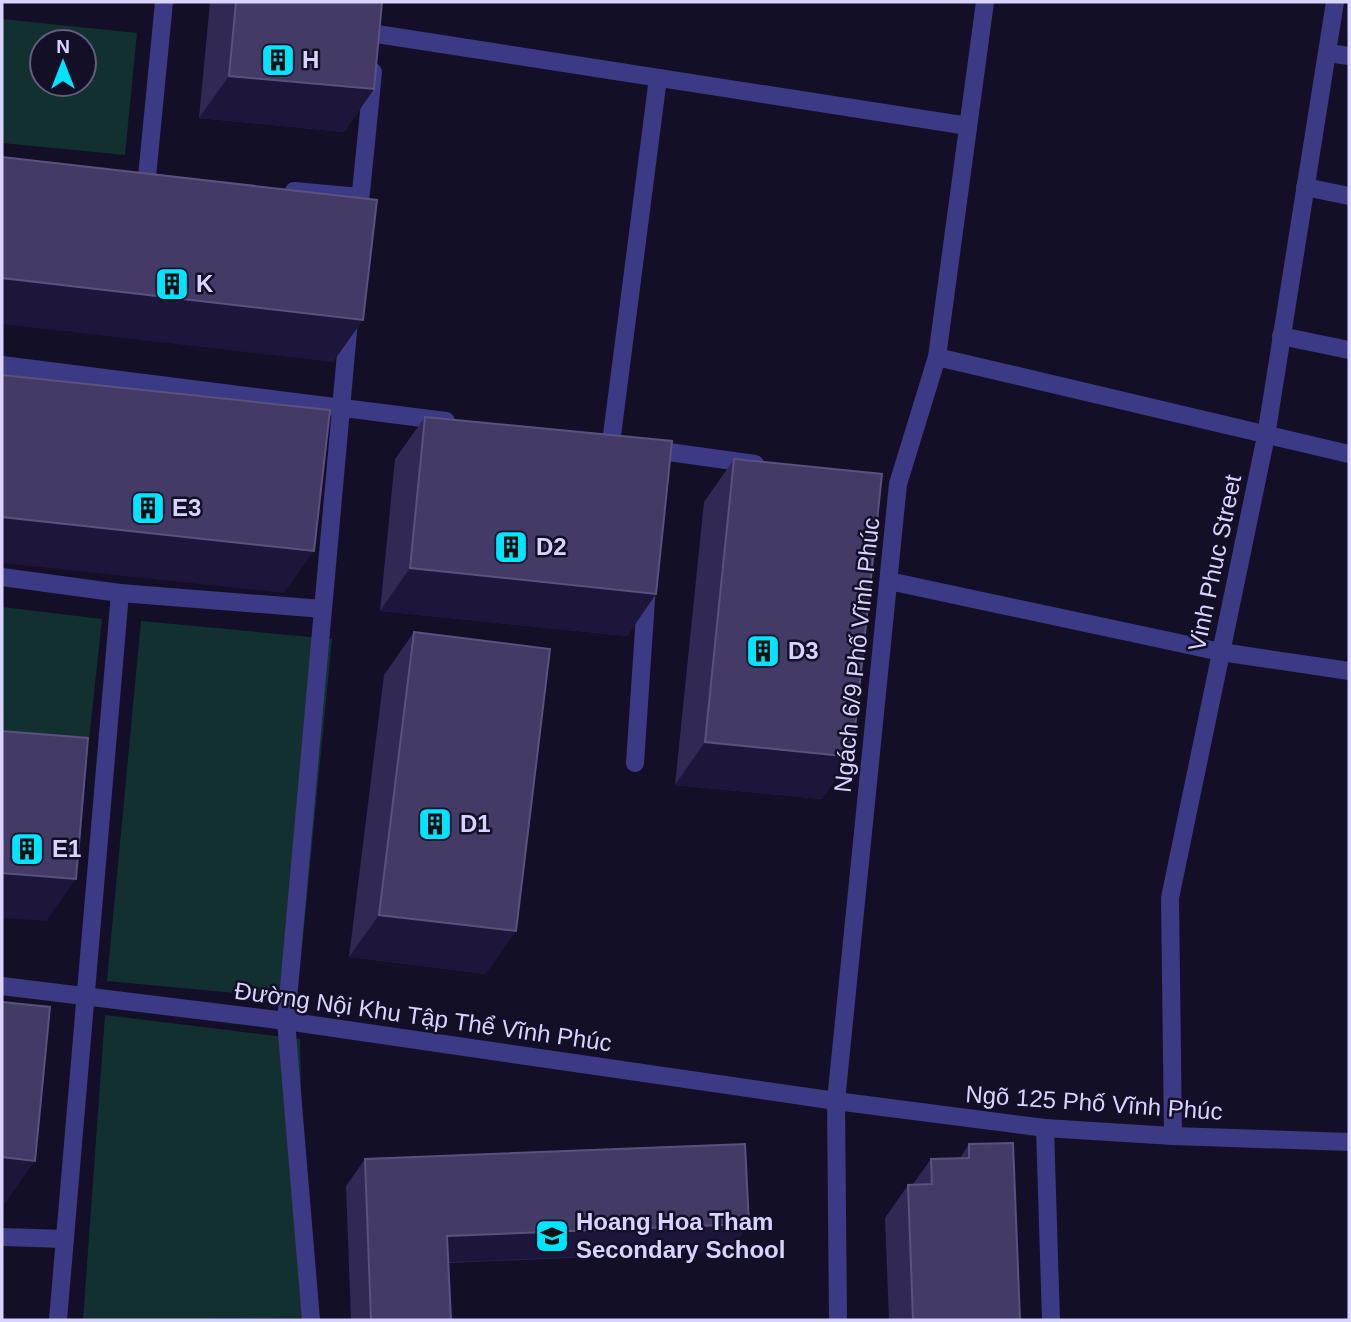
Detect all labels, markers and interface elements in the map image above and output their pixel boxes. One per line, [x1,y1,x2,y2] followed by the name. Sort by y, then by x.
[28,28,98,98] north arrow
[56,36,70,57] text: N
[259,41,297,79] building icon: H
[302,46,319,73] place label: H
[153,265,191,303] building icon: K
[196,270,214,297] place label: K
[1183,472,1246,654] street label: Vinh Phuc Street
[129,489,167,527] building icon: E3
[172,494,201,521] place label: E3
[829,516,884,794] street label: Ngách 6/9 Phố Vĩnh Phúc
[492,528,530,566] building icon: D2
[536,533,567,560] place label: D2
[744,632,782,670] building icon: D3
[788,637,819,664] place label: D3
[416,805,454,843] building icon: D1
[460,810,491,837] place label: D1
[8,830,46,868] building icon: E1
[52,835,81,862] place label: E1
[233,977,613,1056] street label: Đường Nội Khu Tập Thể Vĩnh Phúc
[965,1080,1223,1125] street label: Ngõ 125 Phố Vĩnh Phúc
[576,1208,785,1263] place label: Hoang Hoa Tham Secondary School
[533,1217,571,1255] school or university icon: Hoang Hoa Tham Secondary School

